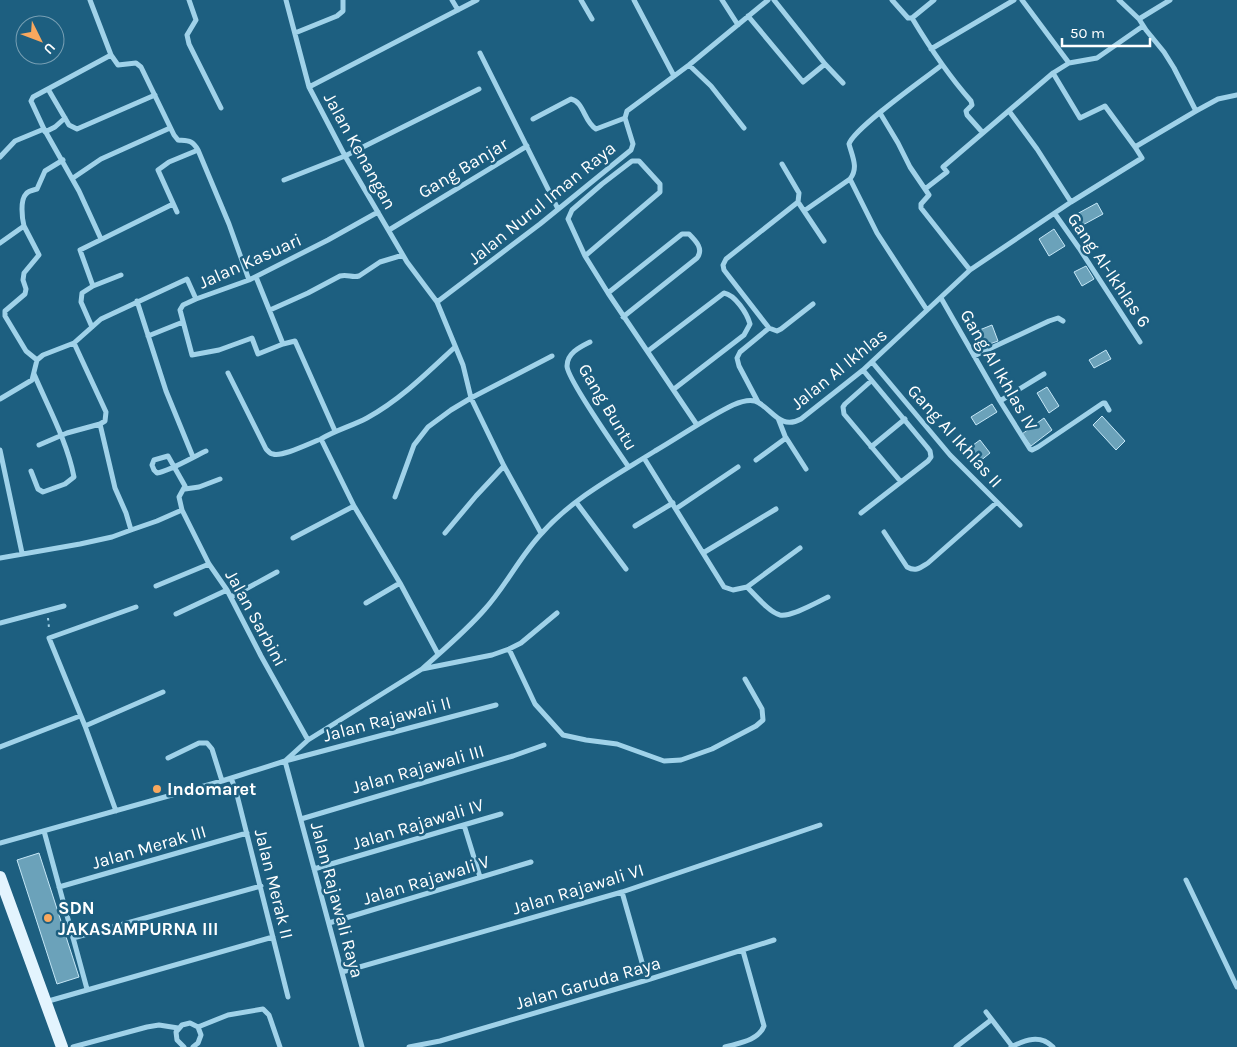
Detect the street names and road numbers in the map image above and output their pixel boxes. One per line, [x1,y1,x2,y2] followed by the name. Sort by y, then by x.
[319,89,401,213] street label: Jalan Kenangan
[414,132,512,203] street label: Gang Banjar
[464,137,620,269] street label: Jalan Nurul Iman Raya
[1063,209,1155,331] street label: Gang Al-Ikhlas 6
[195,229,305,293] street label: Jalan Kasuari
[955,305,1043,435] street label: Gang Al Ikhlas IV
[786,324,892,414] street label: Jalan Al Ikhlas
[573,360,643,454] street label: Gang Buntu
[903,380,1007,492] street label: Gang Al Ikhlas II
[220,566,292,670] street label: Jalan Sarbini
[321,691,453,747] street label: Jalan Rajawali II
[349,740,487,798] street label: Jalan Rajawali III
[349,794,487,854] street label: Jalan Rajawali IV
[89,820,209,874] street label: Jalan Merak III
[306,820,368,980] street label: Jalan Rajawali Raya
[250,827,298,941] street label: Jalan Merak II
[360,850,492,910] street label: Jalan Rajawali V
[509,859,647,919] street label: Jalan Rajawali VI
[513,952,663,1014] street label: Jalan Garuda Raya

